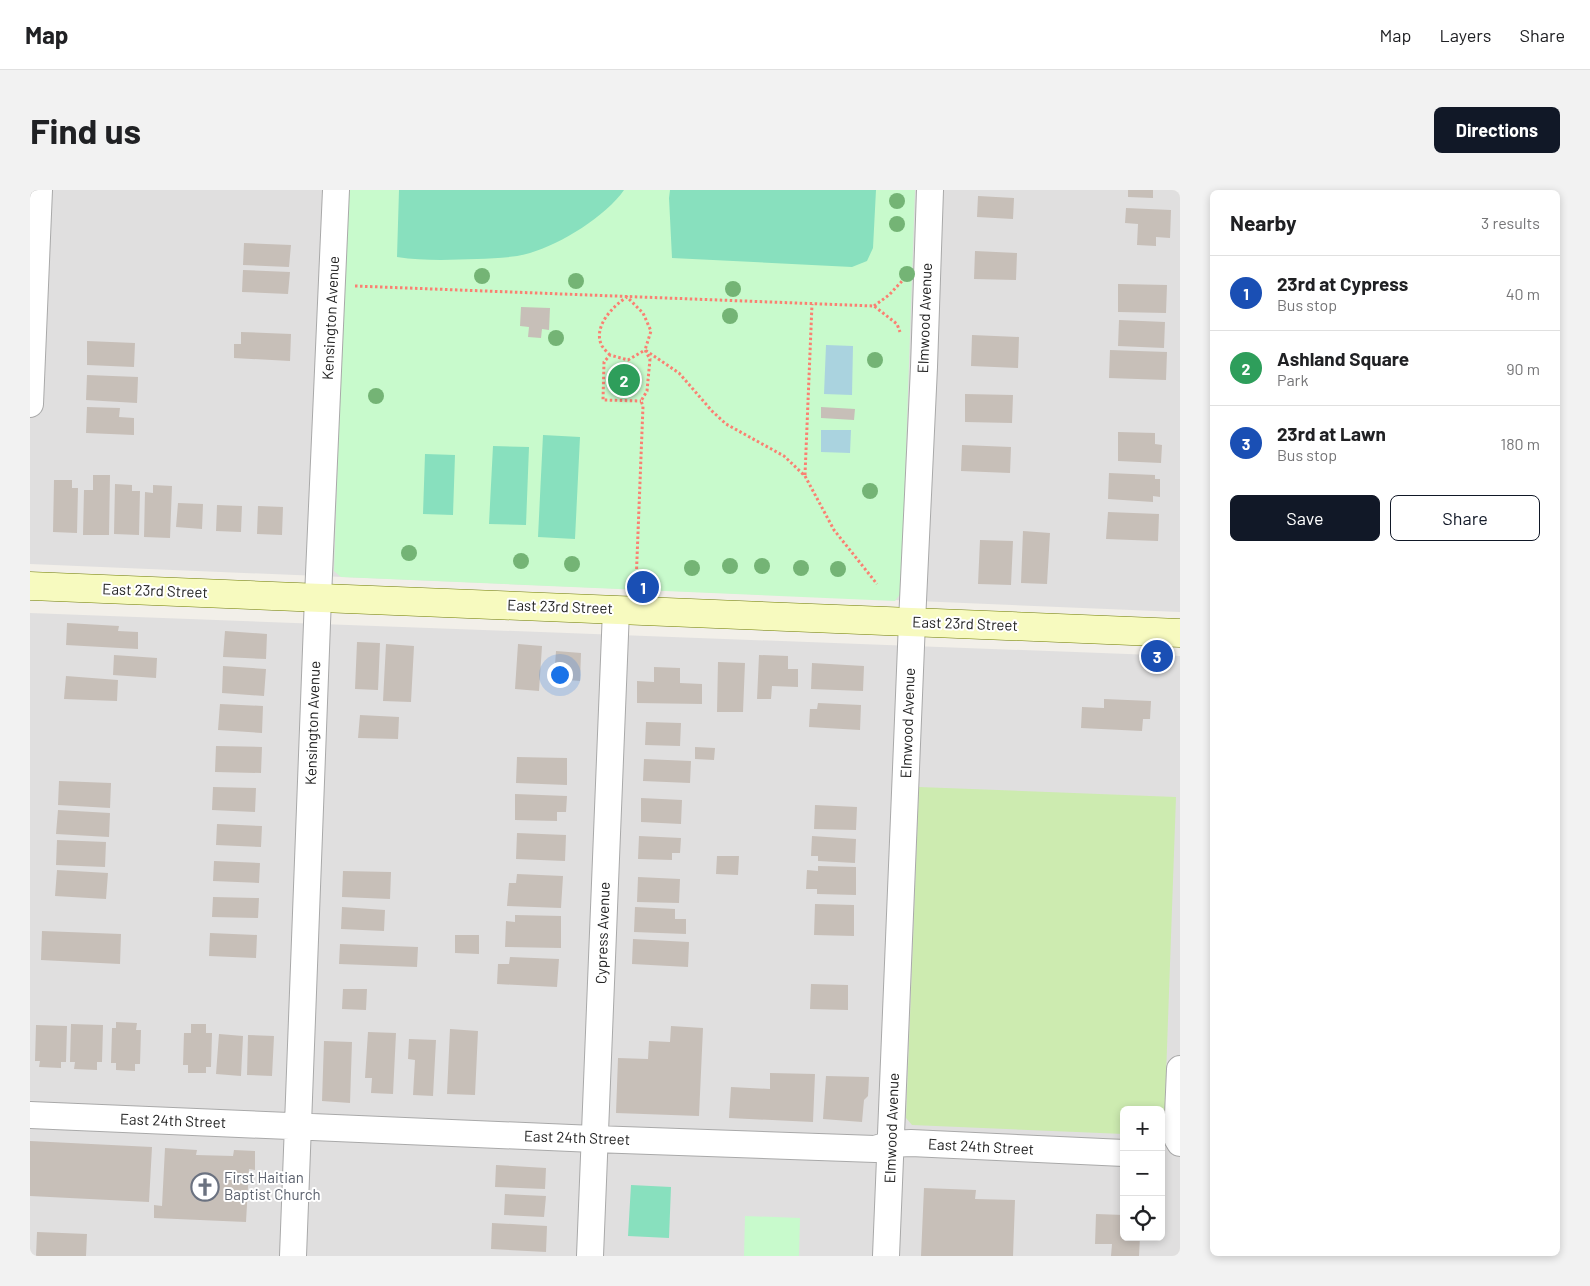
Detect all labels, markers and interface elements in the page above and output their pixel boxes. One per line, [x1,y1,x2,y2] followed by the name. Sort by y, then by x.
[25,20,68,49] text: Map
[1379,24,1411,46] text: Map
[1439,24,1492,46] text: Layers
[1520,24,1565,46] text: Share
[1434,107,1560,153] button: Directions
[30,109,141,151] text: Find us
[1230,210,1296,235] text: Nearby
[1481,213,1540,232] text: 3 results
[318,255,342,381] street label: Kensington Avenue
[913,262,935,374] street label: Elmwood Avenue
[1277,272,1408,295] text: 23rd at Cypress
[1243,284,1249,303] text: 1
[1506,284,1540,303] text: 40 m
[1277,295,1337,314] text: Bus stop
[1277,347,1409,370] text: Ashland Square
[1242,359,1250,378] text: 2
[1506,359,1540,378] text: 90 m
[608,361,640,399] pin: 2
[1277,370,1308,389] text: Park
[1277,422,1386,445] text: 23rd at Lawn
[1242,434,1250,453] text: 3
[1501,434,1540,453] text: 180 m
[1277,445,1337,464] text: Bus stop
[1230,495,1380,541] button: Save
[1390,495,1540,541] button: Share
[627,568,659,606] pin: 1
[102,579,208,601] street label: East 23rd Street
[507,595,613,617] street label: East 23rd Street
[912,612,1018,634] street label: East 23rd Street
[1141,637,1173,675] pin: 3
[301,661,323,785] street label: Kensington Avenue
[547,662,573,688] your location
[896,667,918,779] street label: Elmwood Avenue
[591,881,613,984] street label: Cypress Avenue
[880,1072,902,1184] street label: Elmwood Avenue
[1120,1106,1165,1241] map controls
[1120,1106,1165,1151] button: +
[120,1109,226,1131] street label: East 24th Street
[524,1126,630,1148] street label: East 24th Street
[928,1134,1035,1158] street label: East 24th Street
[1120,1151,1165,1196] button: −
[224,1168,321,1203] place label: First Haitian Baptist Church
[190,1172,220,1202] church icon: First Haitian Baptist Church
[1120,1196,1165,1241] button: locate

